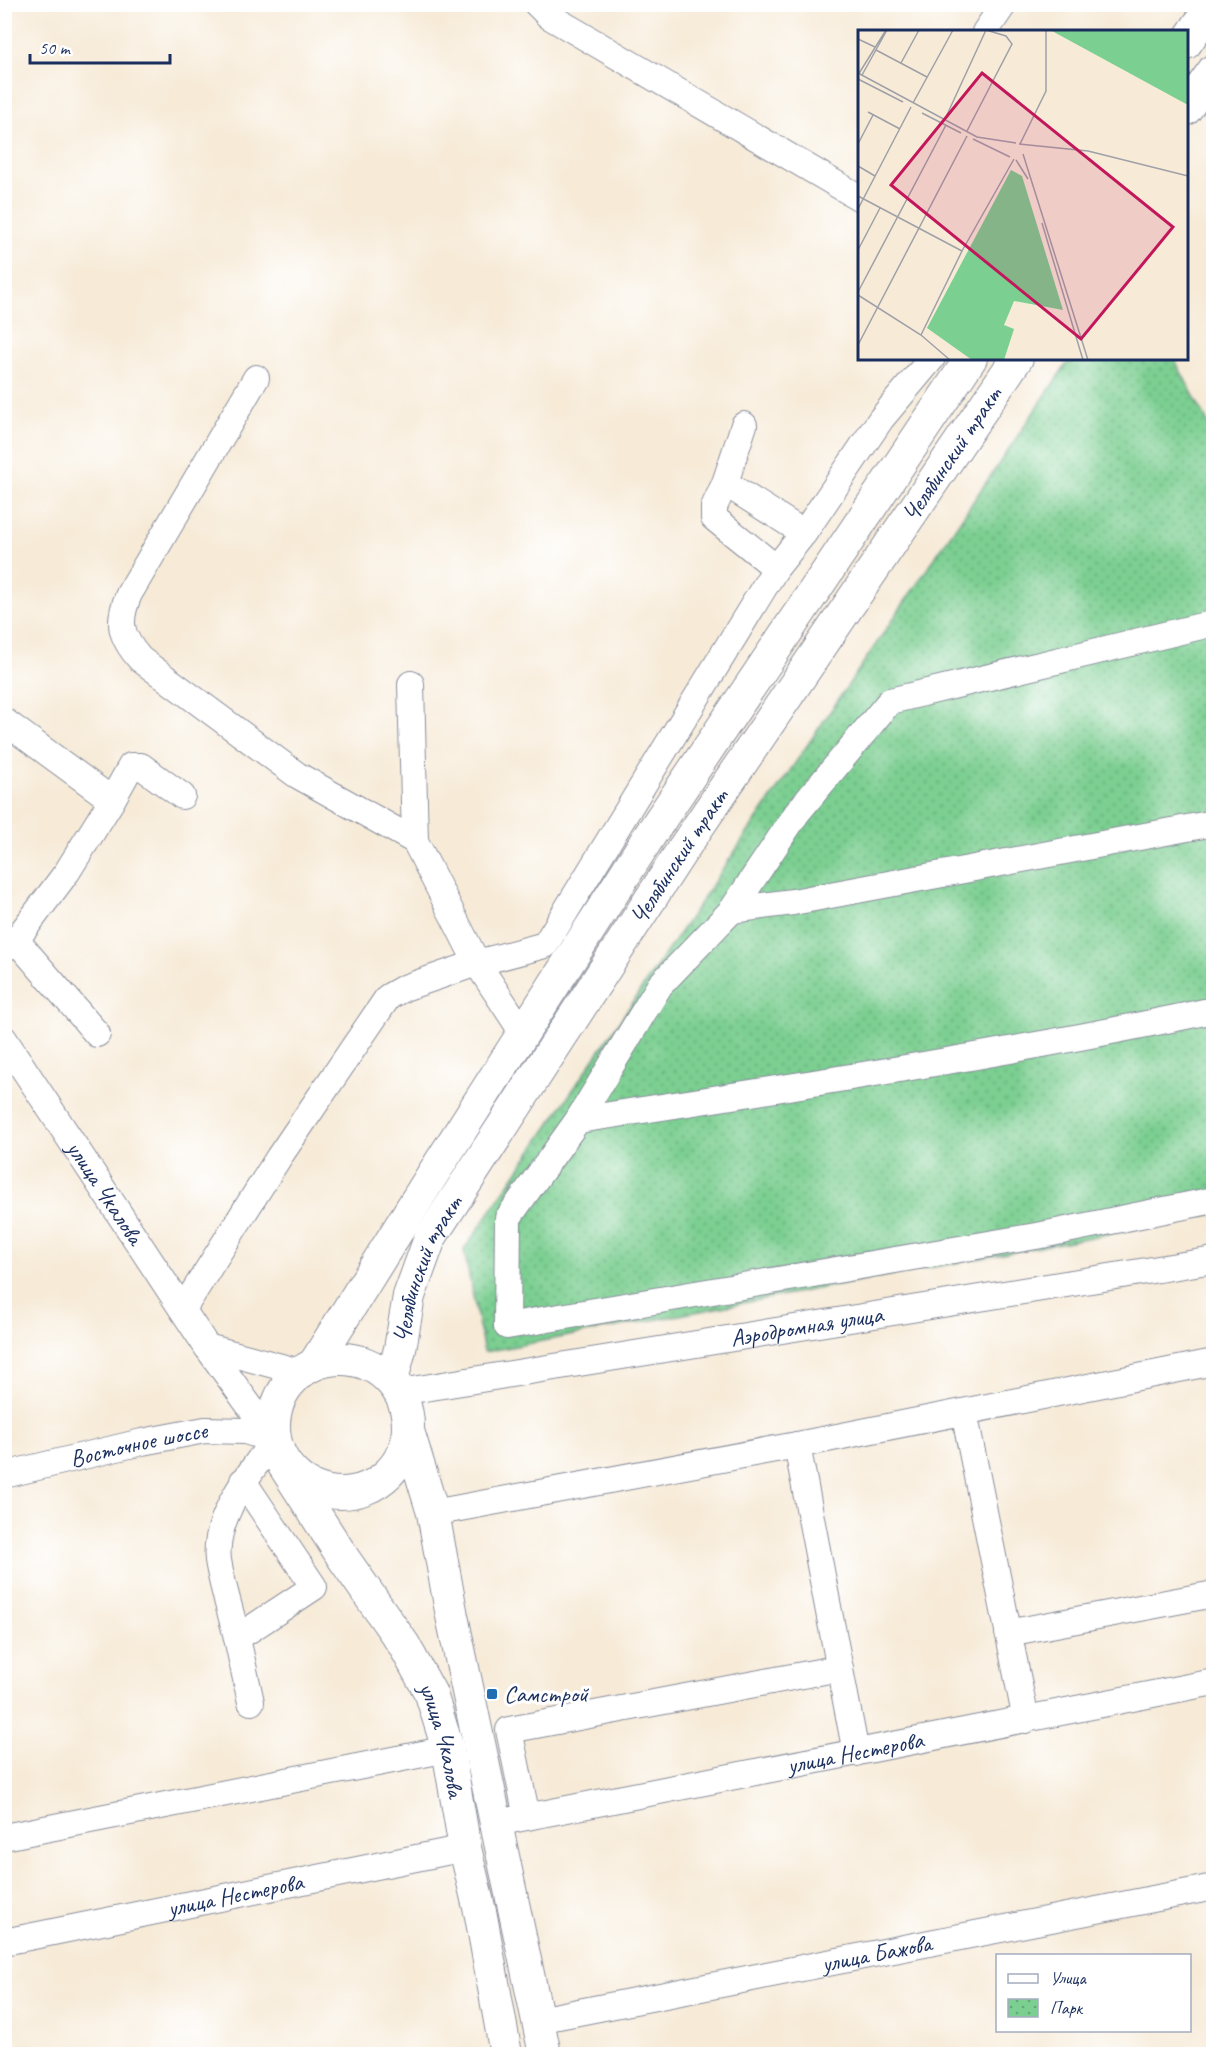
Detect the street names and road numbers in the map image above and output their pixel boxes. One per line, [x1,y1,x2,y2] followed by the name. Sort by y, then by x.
[895,380,1009,527] street label: Челябинский тракт
[623,782,735,930] street label: Челябинский тракт
[59,1133,151,1252] street label: улица Чкалова
[386,1189,469,1345] street label: Челябинский тракт
[728,1299,886,1353] street label: Аэродромная улица
[67,1415,212,1474] street label: Восточное шоссе
[411,1675,471,1802] street label: улица Чкалова
[783,1724,927,1781] street label: улица Нестерова
[163,1866,307,1924] street label: улица Нестерова
[817,1928,936,1979] street label: улица Бажова

